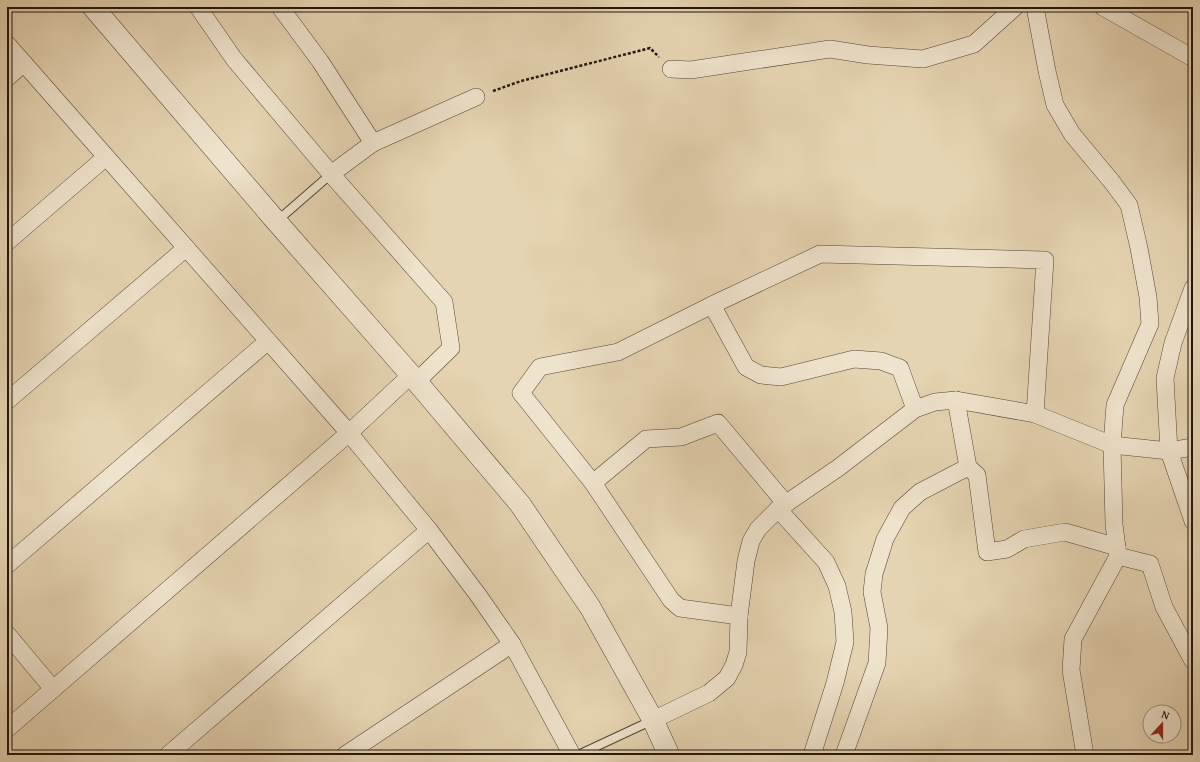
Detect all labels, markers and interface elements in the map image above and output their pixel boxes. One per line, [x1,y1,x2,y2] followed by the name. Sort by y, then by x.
[1142,704,1182,744] north arrow
[1159,706,1172,724] text: N

